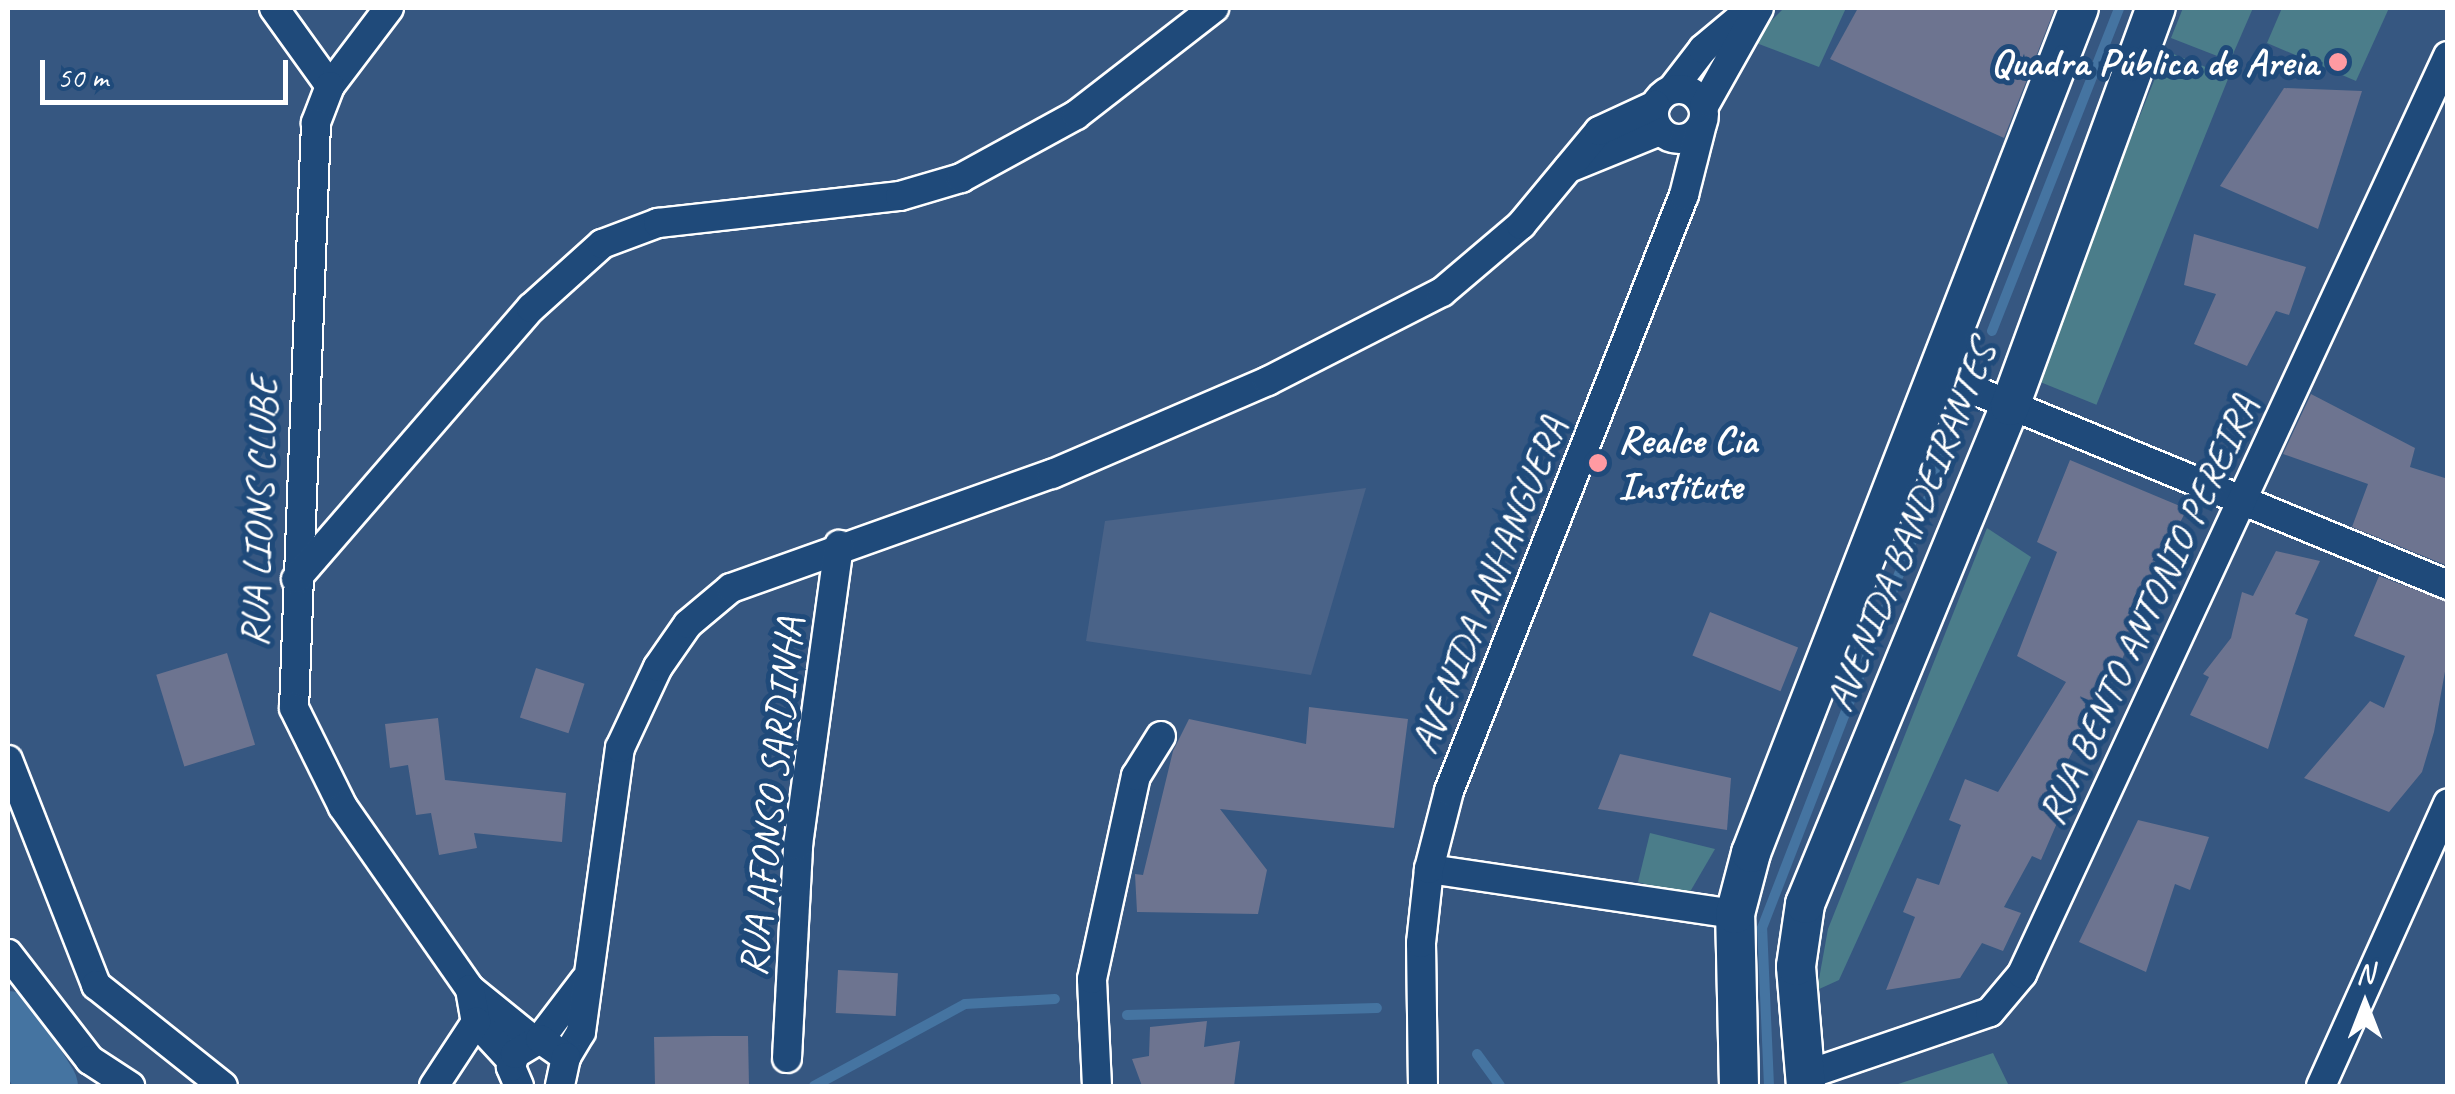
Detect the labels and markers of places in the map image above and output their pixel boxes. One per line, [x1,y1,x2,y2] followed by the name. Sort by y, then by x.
[1991,38,2318,86] place label: Quadra Pública de Areia
[2327,51,2349,73] marker: Quadra Pública de Areia
[1618,416,1757,510] place label: Realce Cia Institute
[1587,452,1609,474] marker: Realce Cia Institute

